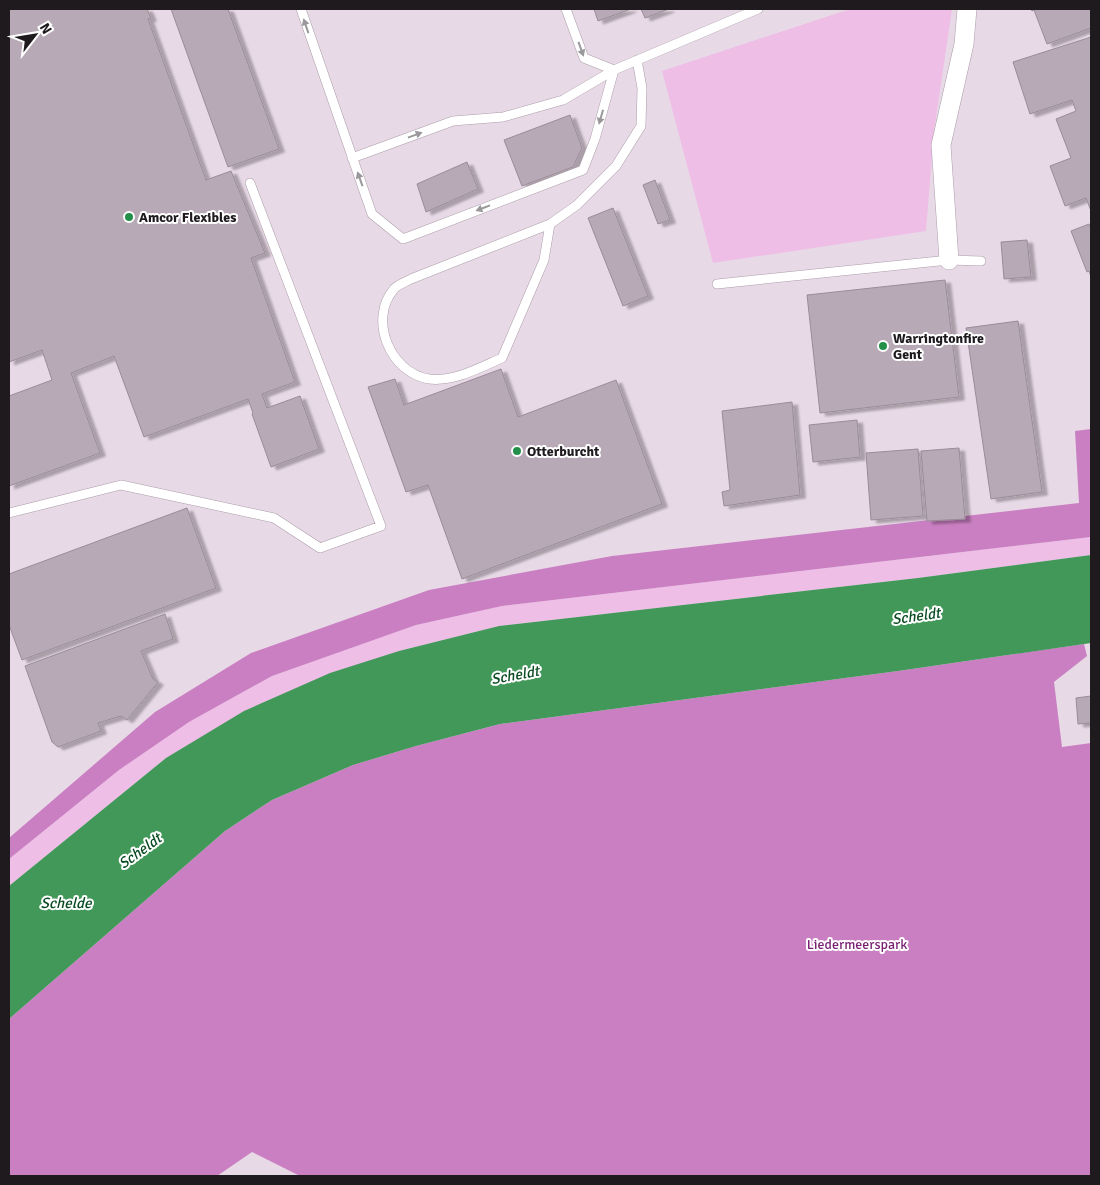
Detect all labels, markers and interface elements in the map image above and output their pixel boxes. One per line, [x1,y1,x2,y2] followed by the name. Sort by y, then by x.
[10,10,60,60] north arrow
[302,18,310,33] one-way arrow
[36,20,56,37] text: N
[577,42,585,57] one-way arrow
[597,110,605,125] one-way arrow
[407,131,422,138] one-way arrow
[356,172,363,187] one-way arrow
[475,204,490,212] one-way arrow
[139,209,236,226] place label: Amcor Flexibles
[123,211,135,223] marker: Amcor Flexibles
[893,330,984,363] place label: Warringtonfire Gent
[877,340,889,352] marker: Warringtonfire Gent
[527,443,600,460] place label: Otterburcht
[511,445,523,457] marker: Otterburcht
[891,603,943,628] water label: Scheldt
[490,662,542,688] water label: Scheldt
[115,828,166,873] water label: Scheldt
[41,894,93,912] water label: Schelde
[807,936,907,953] park label: Liedermeerspark

